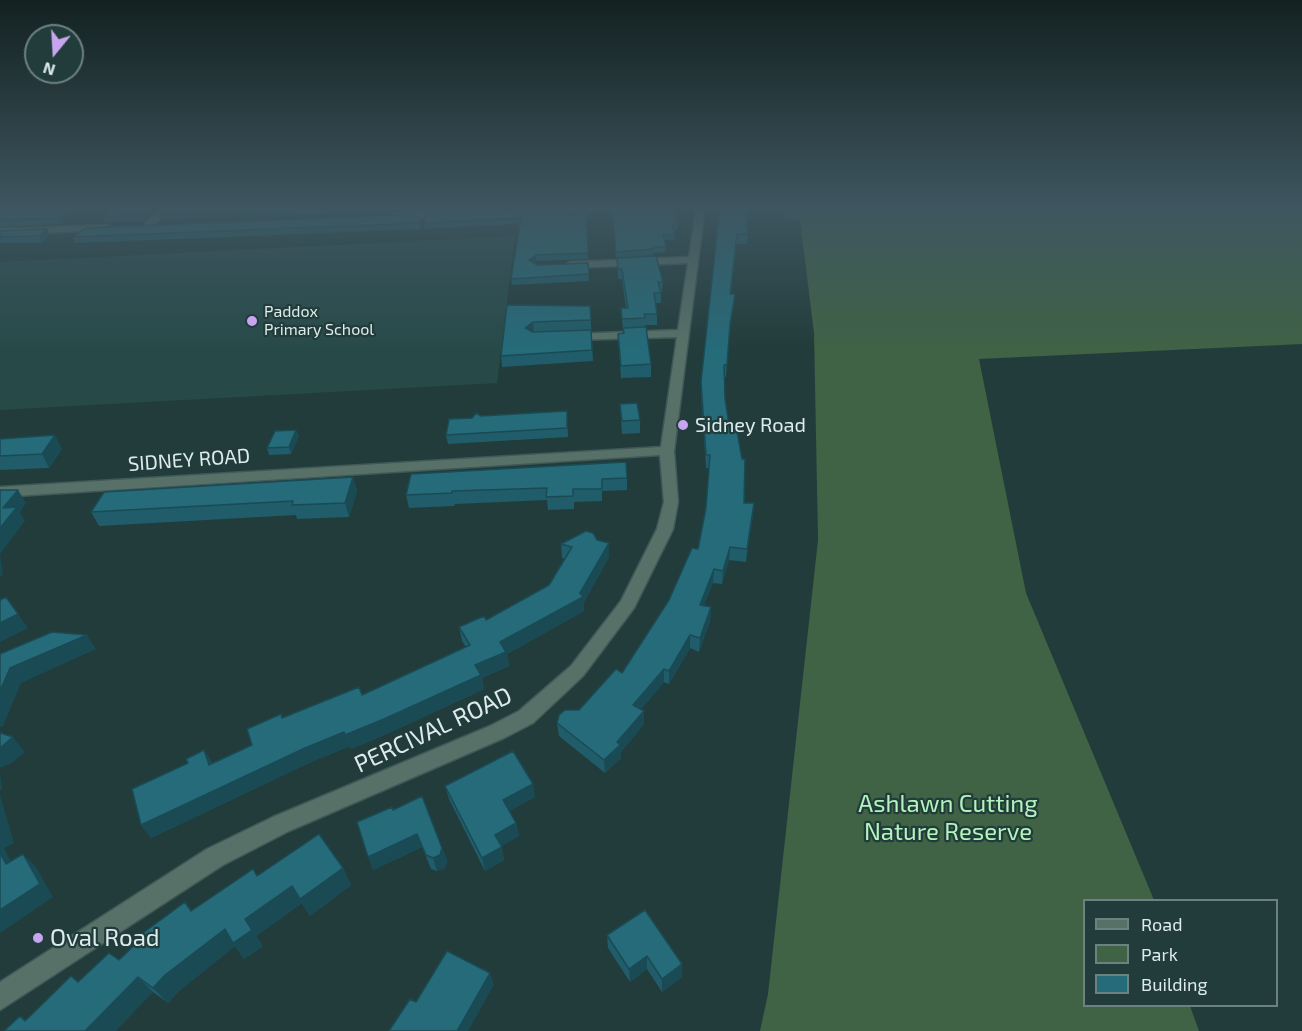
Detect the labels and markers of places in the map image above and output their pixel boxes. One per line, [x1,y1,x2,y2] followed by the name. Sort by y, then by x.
[264,302,374,340] place label: Paddox Primary School
[245,314,259,328] marker: Paddox Primary School
[695,413,806,437] place label: Sidney Road
[676,418,690,432] marker: Sidney Road
[50,924,160,952] place label: Oval Road
[31,931,45,945] marker: Oval Road

